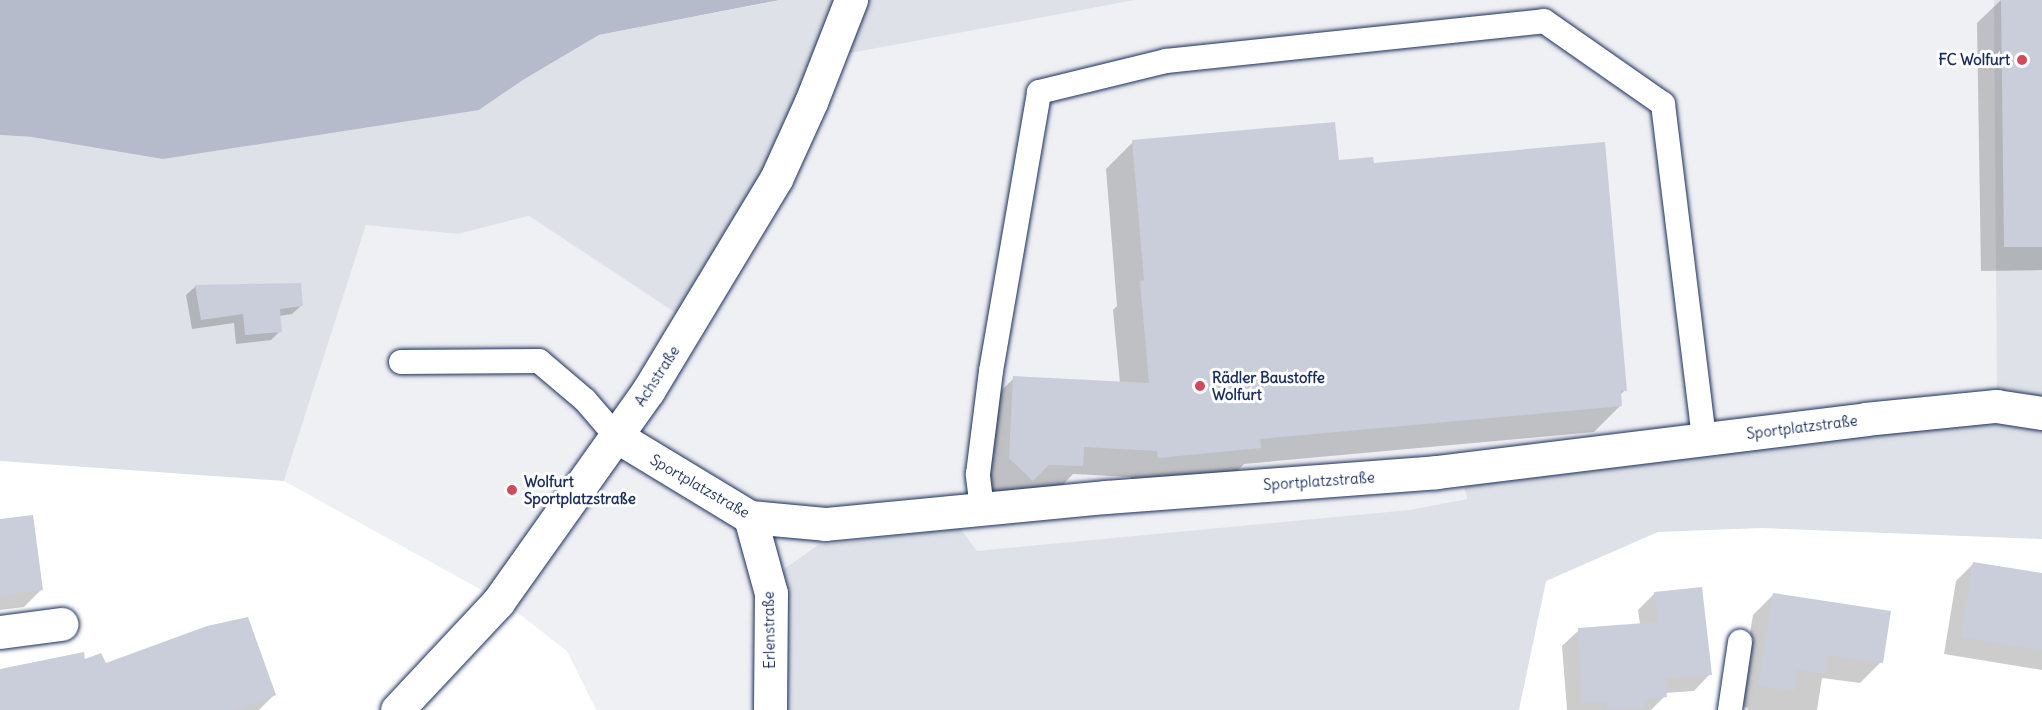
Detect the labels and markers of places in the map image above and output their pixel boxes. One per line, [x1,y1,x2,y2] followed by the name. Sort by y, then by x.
[1938,51,2010,69] place label: FC Wolfurt
[2015,53,2029,67] marker: FC Wolfurt
[1212,368,1325,403] place label: Rädler Baustoffe Wolfurt
[1193,379,1207,393] marker: Rädler Baustoffe Wolfurt
[524,472,636,507] place label: Wolfurt Sportplatzstraße
[505,483,519,497] marker: Wolfurt Sportplatzstraße

